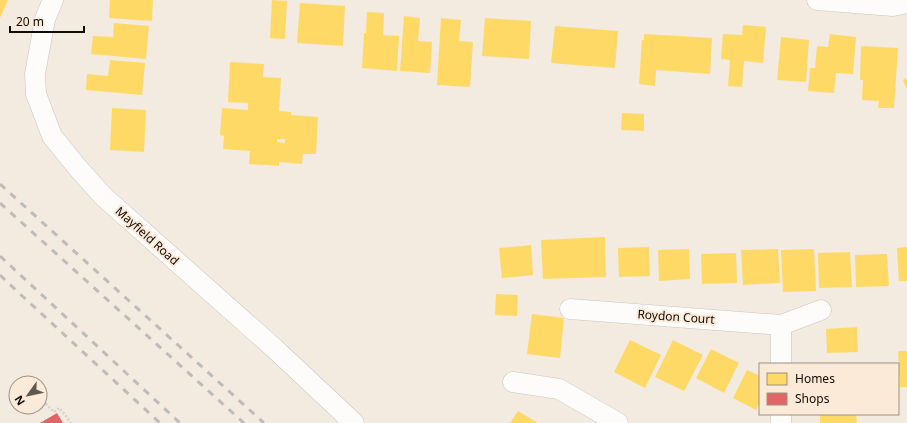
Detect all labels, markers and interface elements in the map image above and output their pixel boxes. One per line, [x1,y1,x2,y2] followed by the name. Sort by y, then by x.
[10,8,84,34] scale bar
[16,13,44,30] text: 20 m
[112,202,183,269] street label: Mayfield Road
[637,305,716,328] street label: Roydon Court
[759,363,899,415] legend
[795,370,835,387] text: Homes
[8,375,48,415] north arrow
[795,390,830,407] text: Shops
[10,393,28,409] text: N

